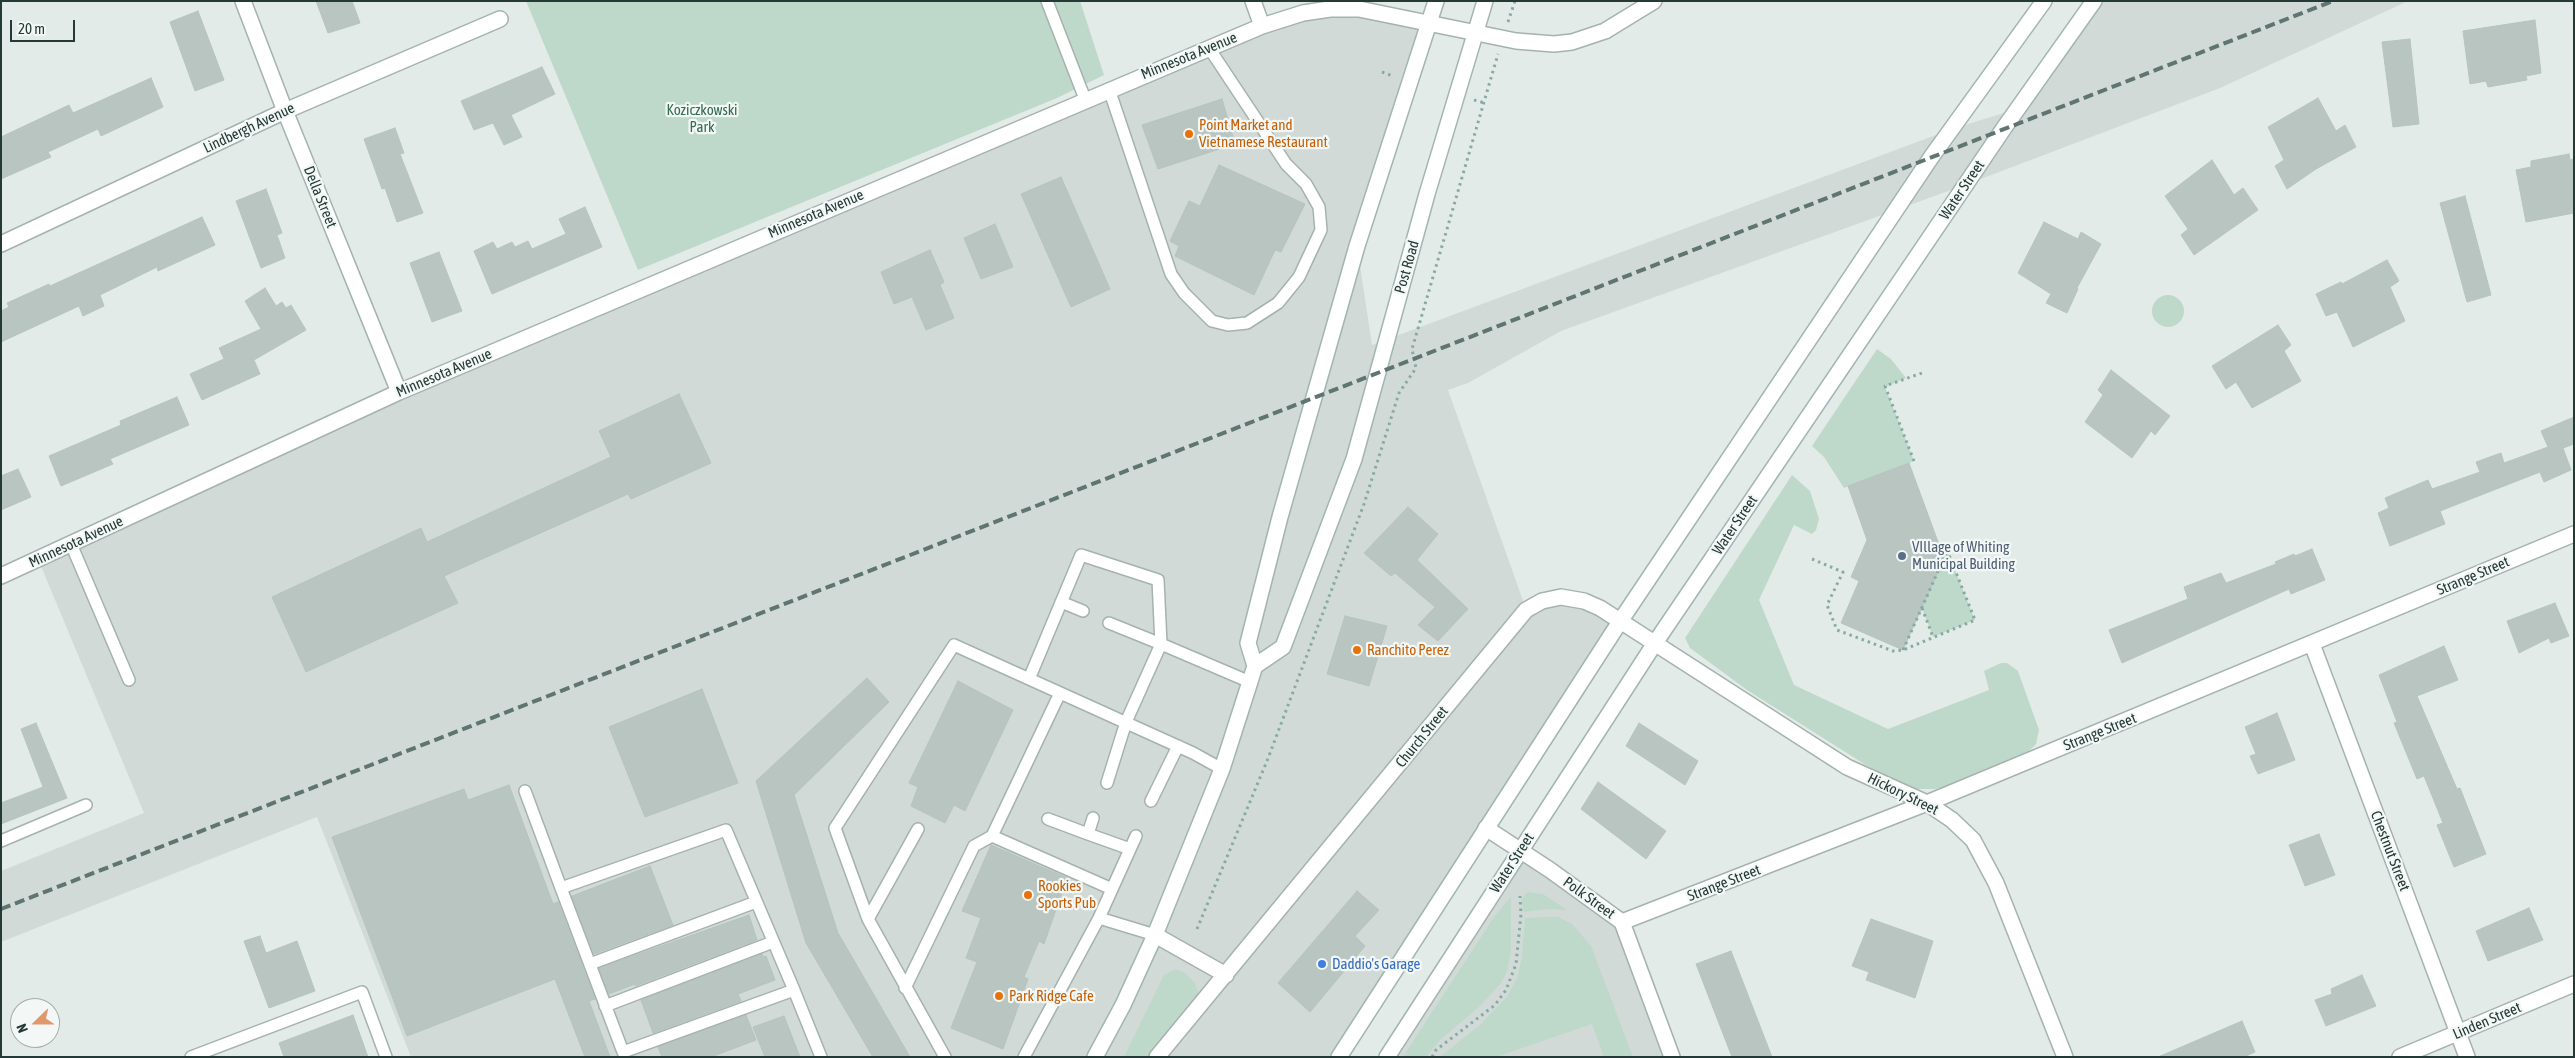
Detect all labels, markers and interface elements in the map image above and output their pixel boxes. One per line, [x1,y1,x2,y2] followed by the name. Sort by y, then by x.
[12,10,78,42] scale bar
[18,20,45,37] text: 20 m
[1138,29,1240,83] street label: Minnesota Avenue
[200,99,298,157] street label: Lindbergh Avenue
[667,101,737,136] park label: Koziczkowski Park
[1199,116,1328,151] place label: Point Market and Vietnamese Restaurant
[1183,128,1195,140] marker: Point Market and Vietnamese Restaurant
[1936,157,1988,223] street label: Water Street
[299,163,341,231] street label: Della Street
[766,186,866,242] street label: Minnesota Avenue
[1391,238,1423,296] street label: Post Road
[394,345,494,401] street label: Minnesota Avenue
[1709,492,1761,558] street label: Water Street
[26,512,126,572] street label: Minnesota Avenue
[1912,538,2015,573] place label: VIllage of Whiting Municipal Building
[1896,550,1908,562] marker: VIllage of Whiting Municipal Building
[2434,553,2512,599] street label: Strange Street
[1367,641,1449,659] place label: Ranchito Perez
[1351,644,1363,656] marker: Ranchito Perez
[1392,703,1452,771] street label: Church Street
[2061,709,2139,755] street label: Strange Street
[1865,769,1941,819] street label: Hickory Street
[2367,808,2413,894] street label: Chestnut Street
[1486,830,1538,896] street label: Water Street
[1685,861,1763,905] street label: Strange Street
[1560,873,1618,923] street label: Polk Street
[1038,877,1096,912] place label: Rookies Sports Pub
[1022,889,1034,901] marker: Rookies Sports Pub
[1332,955,1420,973] place label: Daddio's Garage
[1316,958,1328,970] marker: Daddio's Garage
[1009,987,1094,1005] place label: Park Ridge Cafe
[993,990,1005,1002] marker: Park Ridge Cafe
[10,998,60,1048] north arrow
[2450,999,2524,1043] street label: Linden Street
[13,1021,31,1035] text: N

